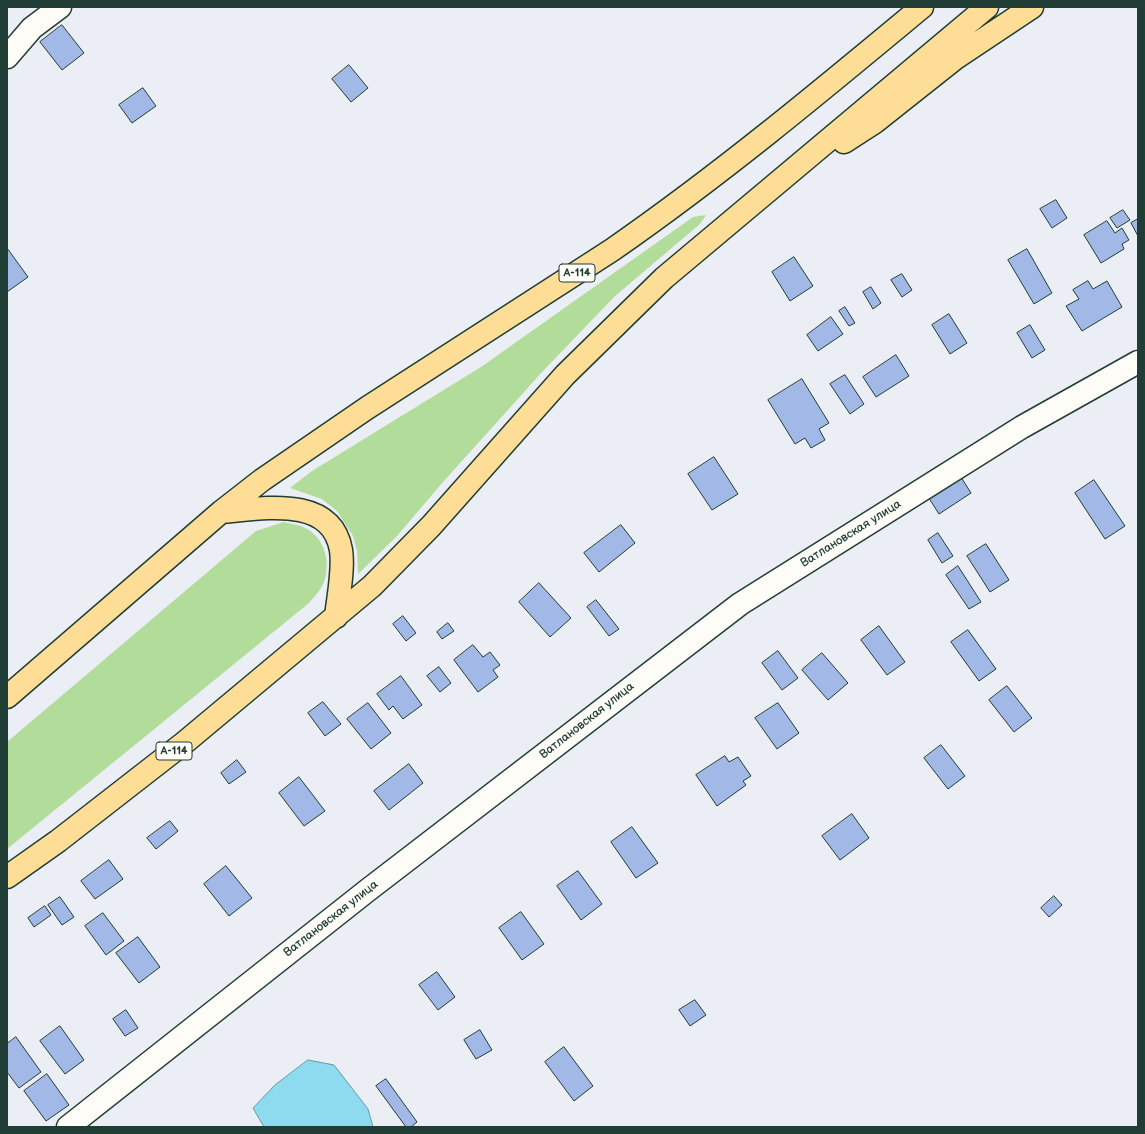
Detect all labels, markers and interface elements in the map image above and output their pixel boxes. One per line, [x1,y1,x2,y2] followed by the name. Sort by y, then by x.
[559,264,595,282] road number: А-114
[798,497,904,571] street label: Ватлановская улица
[537,680,637,762] street label: Ватлановская улица
[156,742,192,760] road number: А-114
[281,878,381,960] street label: Ватлановская улица

